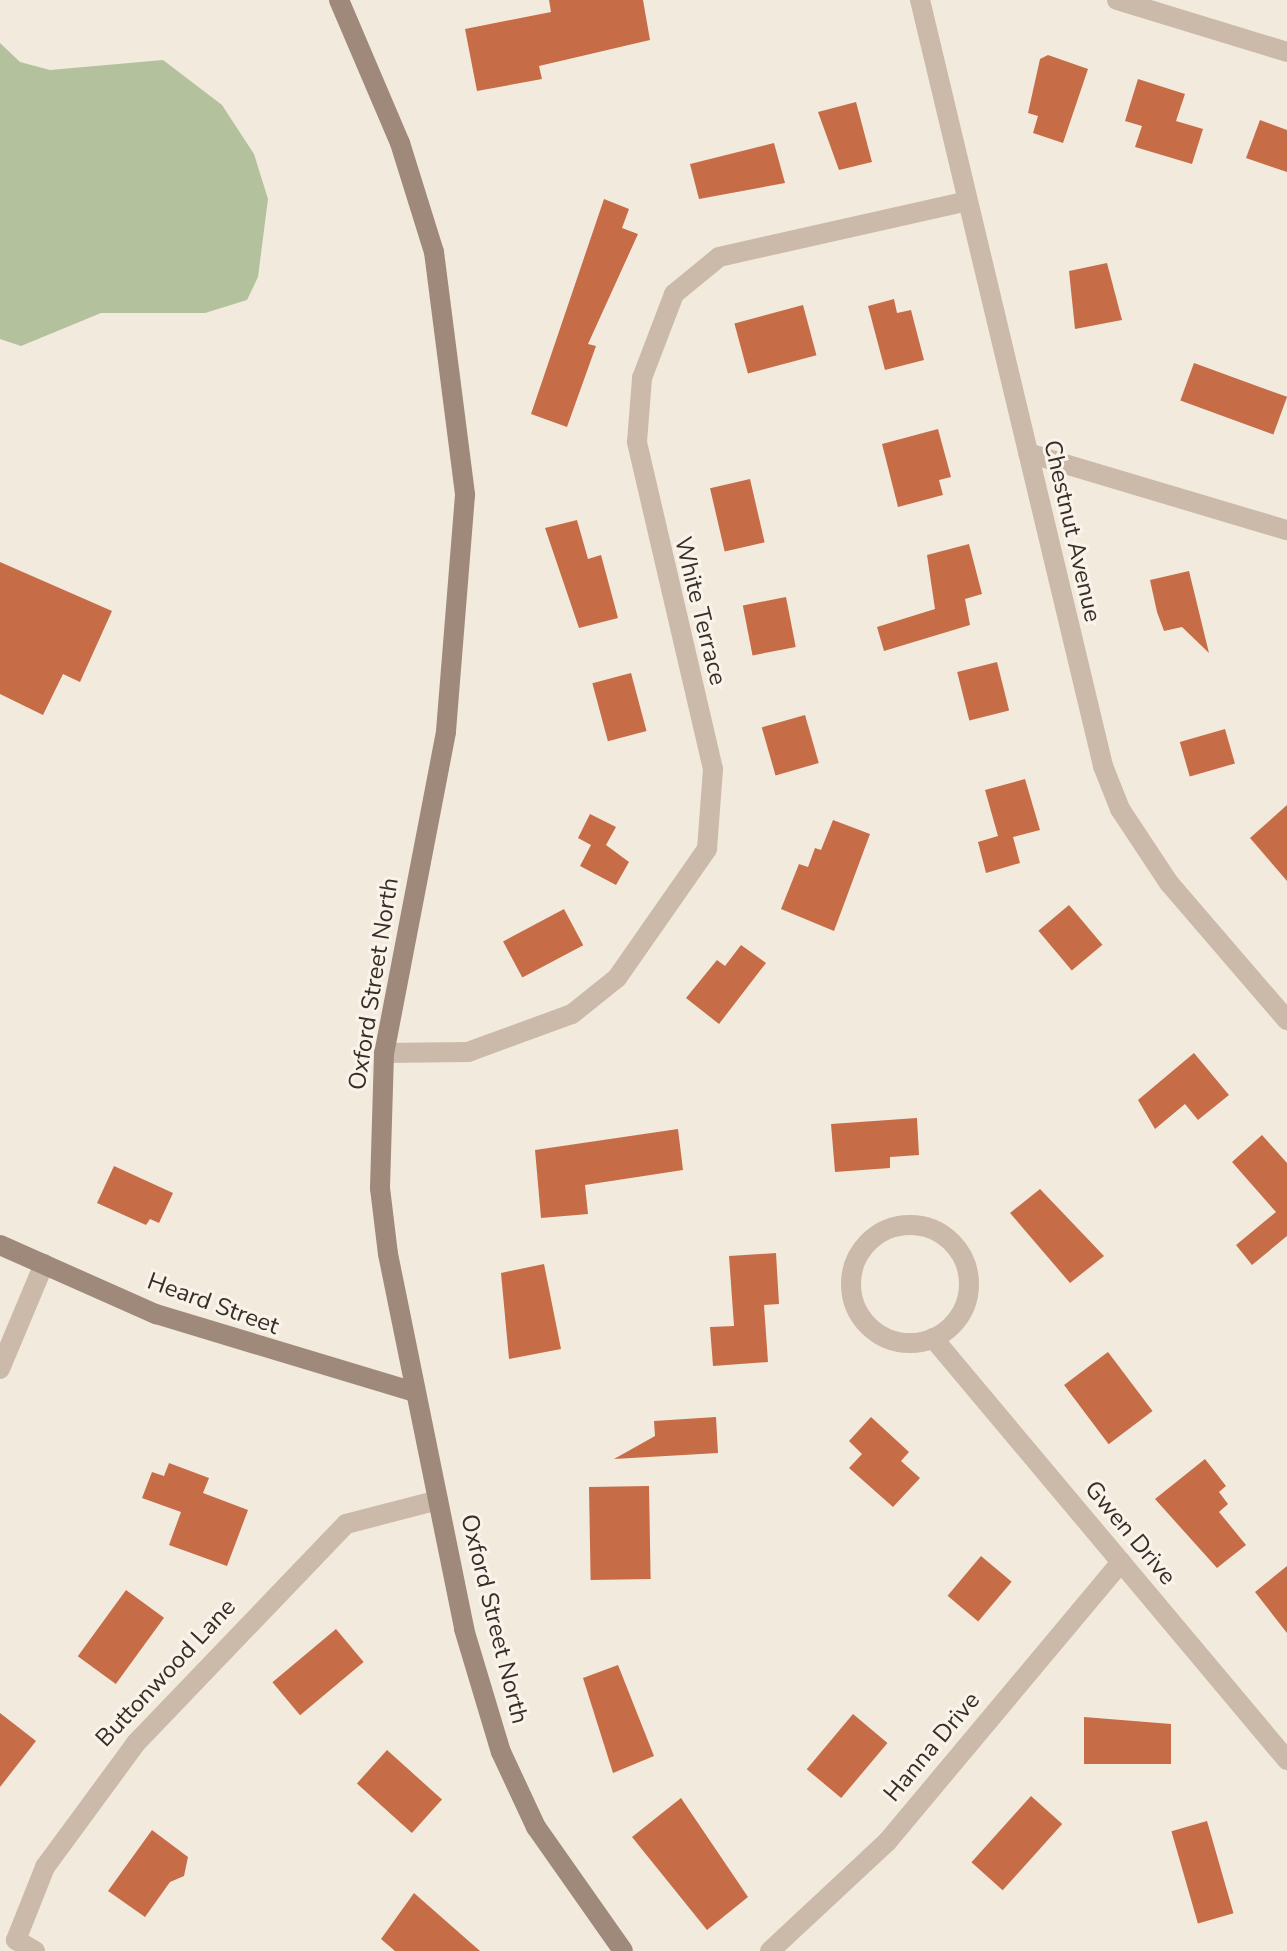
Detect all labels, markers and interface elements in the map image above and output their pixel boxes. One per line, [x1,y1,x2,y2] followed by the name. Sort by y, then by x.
[1037,437,1107,625] street label: Chestnut Avenue
[668,534,732,688] street label: White Terrace
[343,876,405,1092] street label: Oxford Street North
[143,1267,283,1341] street label: Heard Street
[1078,1475,1182,1591] street label: Gwen Drive
[454,1511,534,1727] street label: Oxford Street North
[90,1593,242,1753] street label: Buttonwood Lane
[878,1686,986,1808] street label: Hanna Drive

